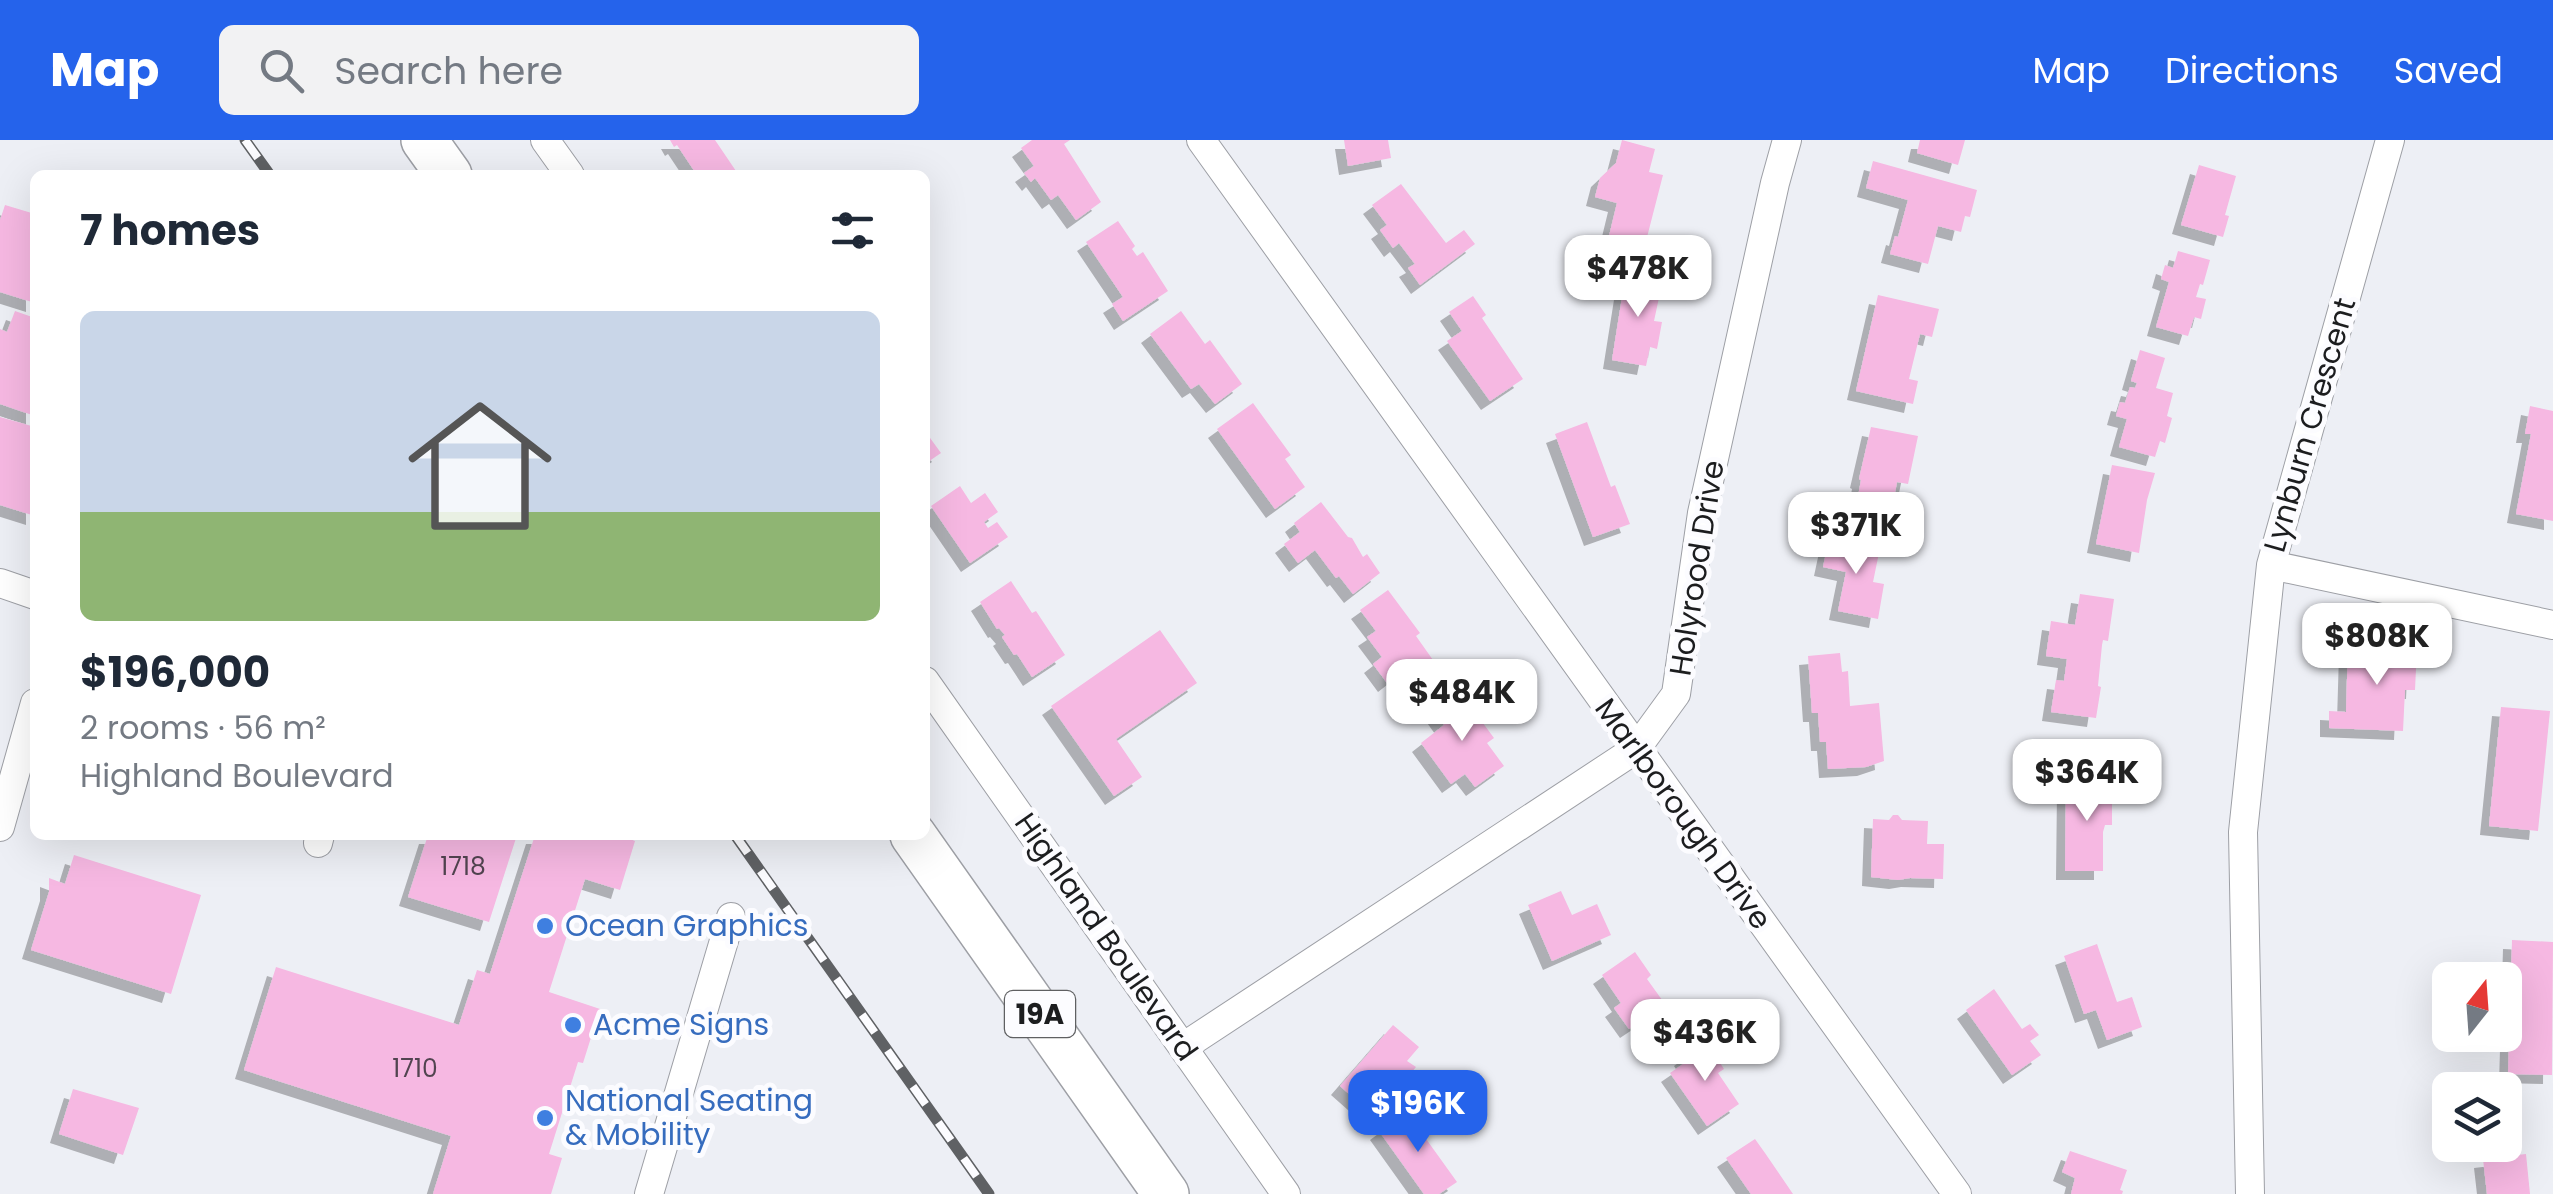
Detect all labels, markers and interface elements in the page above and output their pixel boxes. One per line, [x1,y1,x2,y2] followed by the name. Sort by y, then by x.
[219,25,919,115] search box
[50,36,159,103] text: Map
[254,43,309,98] icon: search
[334,44,563,97] text: Search here
[2033,46,2110,95] text: Map
[2165,46,2339,95] text: Directions
[2394,46,2503,95] text: Saved
[80,201,260,260] text: 7 homes
[825,203,880,258] icon: filters
[1568,235,1708,320] pin: $478K
[1587,245,1689,290] text: $478K
[2253,293,2366,557] street label: Lynburn Crescent
[390,376,570,556] icon: home
[1658,457,1735,679] street label: Holyrood Drive
[1786,492,1926,577] pin: $371K
[1810,502,1902,547] text: $371K
[2307,603,2447,688] pin: $808K
[2324,613,2430,658] text: $808K
[80,643,270,702] text: $196,000
[1392,659,1532,744] pin: $484K
[1408,669,1516,714] text: $484K
[1585,689,1782,938] street label: Marlborough Drive
[80,705,326,750] text: 2 rooms · 56 m²
[2017,739,2157,824] pin: $364K
[2035,749,2139,794] text: $364K
[80,753,394,798] text: Highland Boulevard
[1004,804,1208,1070] street label: Highland Boulevard
[440,849,486,884] house number: 1718
[565,904,808,947] place label: Ocean Graphics
[534,915,556,937] marker: Ocean Graphics
[2432,962,2522,1052] north arrow
[2432,962,2522,1162] map controls
[1005,991,1075,1037] road number: 19A
[1635,999,1775,1084] pin: $436K
[593,1003,769,1046] place label: Acme Signs
[1653,1009,1757,1054] text: $436K
[562,1014,584,1036] marker: Acme Signs
[392,1051,438,1086] house number: 1710
[1348,1070,1488,1155] pin: $196K
[2432,1072,2522,1162] button: layers
[565,1079,813,1156] place label: National Seating & Mobility
[1370,1080,1466,1125] text: $196K
[534,1107,556,1129] marker: National Seating & Mobility

